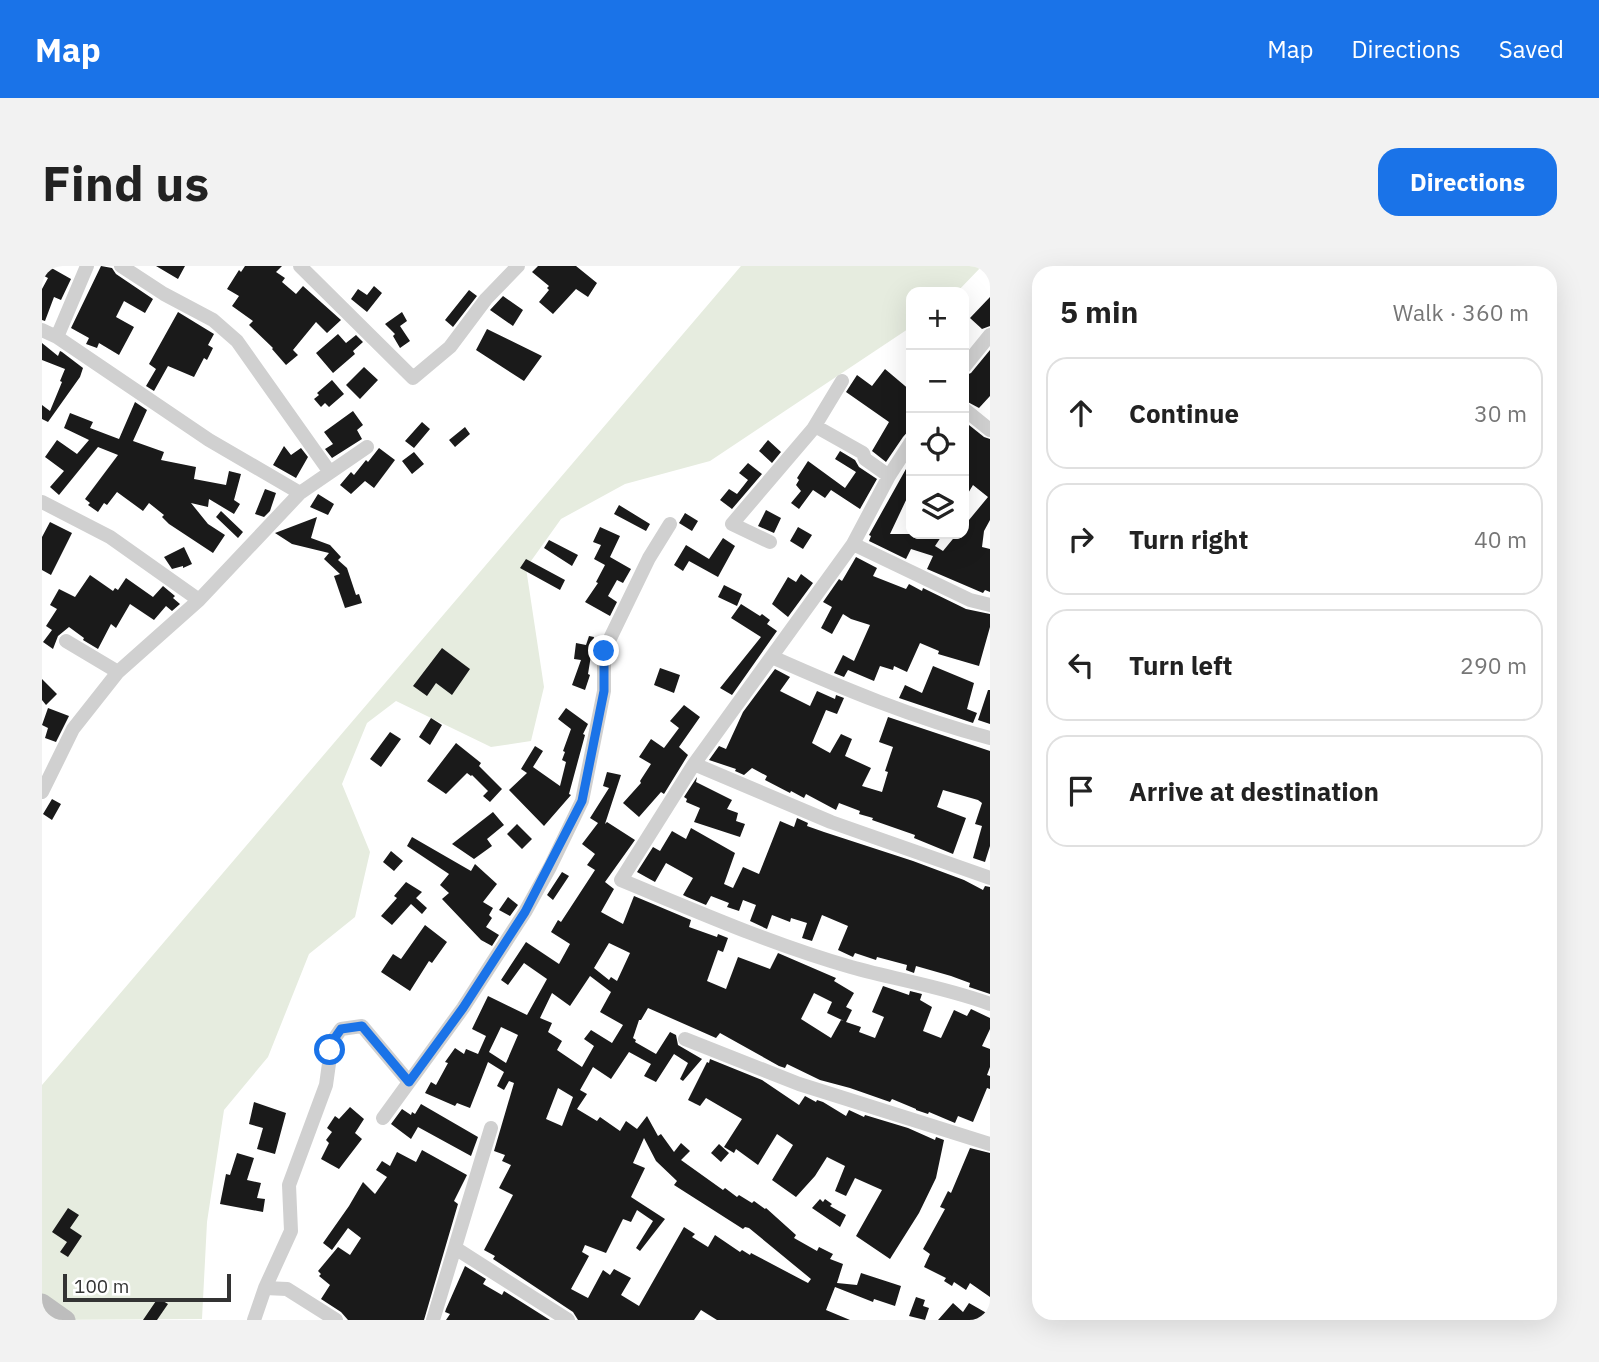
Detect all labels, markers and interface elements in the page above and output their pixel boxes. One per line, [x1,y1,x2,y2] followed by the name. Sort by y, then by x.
[35,28,101,71] text: Map
[1267,33,1313,65] text: Map
[1351,33,1461,65] text: Directions
[1499,33,1564,65] text: Saved
[1378,148,1557,216] button: Directions
[42,151,209,214] text: Find us
[906,287,969,539] map controls
[906,287,969,350] button: +
[1060,292,1138,331] text: 5 min
[1393,297,1529,327] text: Walk · 360 m
[906,350,969,413] button: −
[1062,394,1100,432] icon: ahead
[1129,396,1239,430] text: Continue
[1474,398,1527,428] text: 30 m
[906,413,969,476] button: locate
[906,476,969,539] button: layers
[1062,520,1100,558] icon: right
[1129,522,1248,556] text: Turn right
[1474,524,1527,554] text: 40 m
[588,635,619,666] route end
[1062,646,1100,684] icon: left
[1129,648,1232,682] text: Turn left
[1460,650,1527,680] text: 290 m
[1062,772,1100,810] icon: arrive
[1129,774,1379,808] text: Arrive at destination
[314,1034,345,1065] route start
[63,1271,231,1303] scale bar
[74,1274,129,1298] text: 100 m

